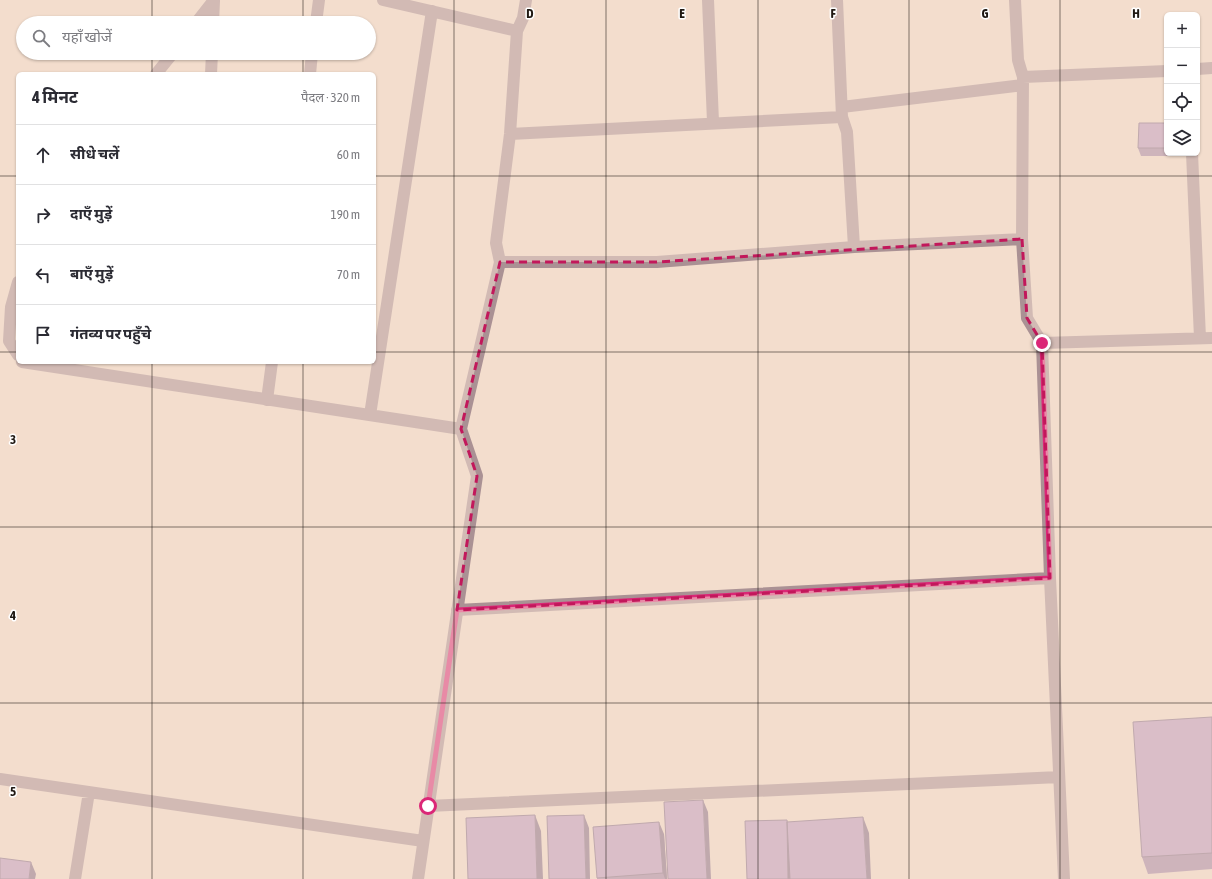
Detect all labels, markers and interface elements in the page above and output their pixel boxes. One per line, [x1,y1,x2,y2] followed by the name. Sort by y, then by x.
[526,6,534,21] text: D
[679,6,685,21] text: E
[830,6,836,21] text: F
[982,6,989,21] text: G
[1132,6,1140,21] text: H
[1164,12,1200,156] map controls
[1164,12,1200,48] button: +
[16,16,376,60] search box
[30,27,52,49] icon: search
[62,28,112,45] text: यहाँ खोजें
[1164,48,1200,84] button: −
[1164,84,1200,120] button: locate
[32,87,78,107] text: 4 मिनट
[301,90,360,105] text: पैदल · 320 m
[1164,120,1200,156] button: layers
[32,144,54,166] icon: ahead
[70,145,119,162] text: सीधे चलें
[337,147,360,162] text: 60 m
[32,204,54,226] icon: right
[70,205,112,222] text: दाएँ मुड़ें
[331,207,360,222] text: 190 m
[32,264,54,286] icon: left
[70,265,113,282] text: बाएँ मुड़ें
[337,267,360,282] text: 70 m
[32,324,54,346] icon: arrive
[70,325,151,342] text: गंतव्य पर पहुँचे
[1033,334,1051,352] route end
[10,432,16,447] text: 3
[9,608,16,623] text: 4
[10,784,16,799] text: 5
[419,797,437,815] route start

